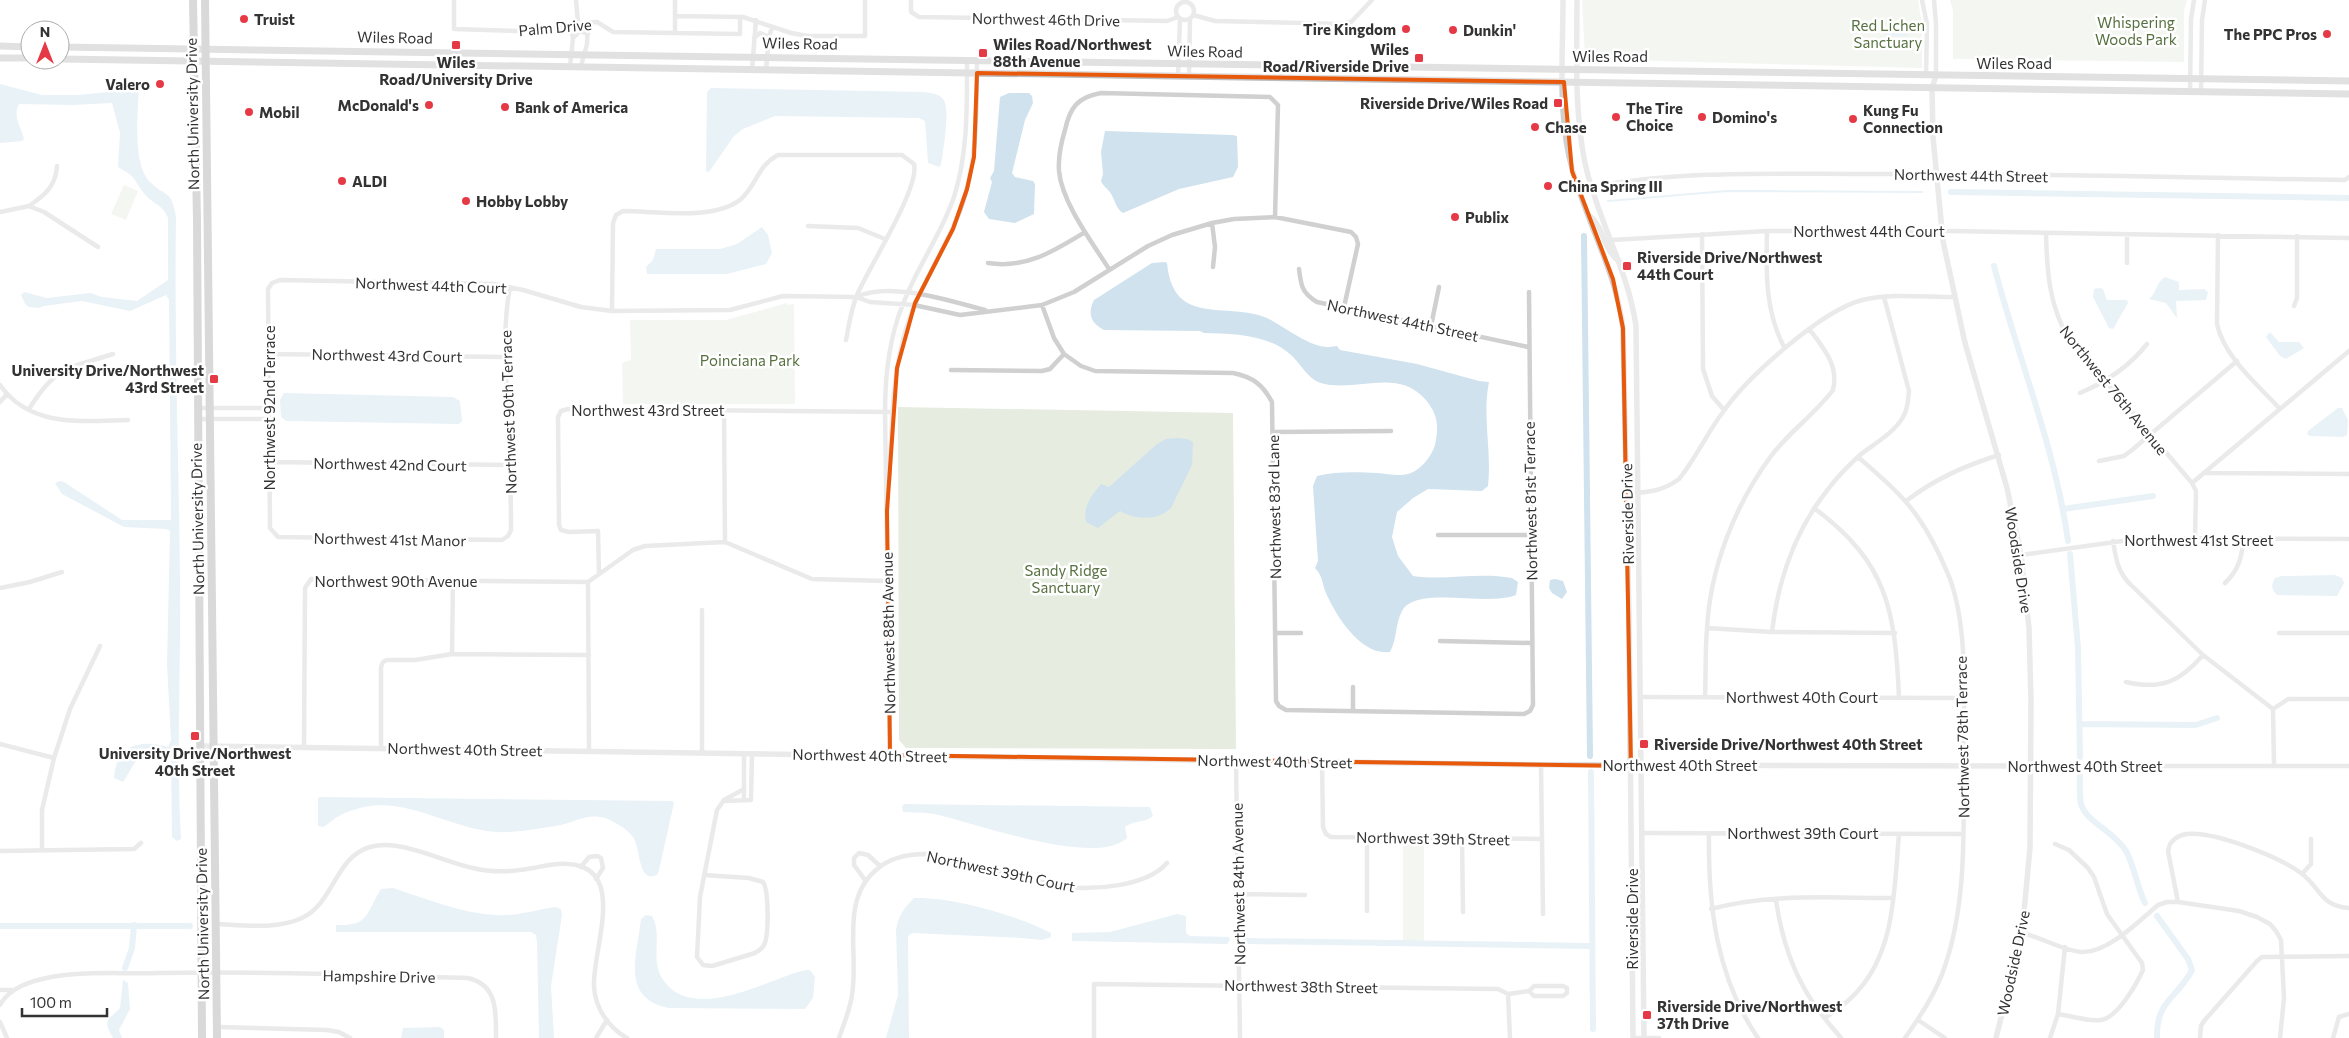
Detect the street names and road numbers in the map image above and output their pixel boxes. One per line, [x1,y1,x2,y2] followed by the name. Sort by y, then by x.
[972,9,1120,29] street label: Northwest 46th Drive
[518,15,592,39] street label: Palm Drive
[357,27,433,47] street label: Wiles Road
[762,33,838,53] street label: Wiles Road
[182,38,202,190] street label: North University Drive
[1167,41,1243,61] street label: Wiles Road
[1572,47,1648,65] street label: Wiles Road
[1976,54,2052,72] street label: Wiles Road
[1894,165,2048,185] street label: Northwest 44th Street
[1793,222,1945,240] street label: Northwest 44th Court
[355,273,507,297] street label: Northwest 44th Court
[1326,295,1480,345] street label: Northwest 44th Street
[2056,322,2172,458] street label: Northwest 76th Avenue
[260,325,278,491] street label: Northwest 92nd Terrace
[496,330,520,494] street label: Northwest 90th Terrace
[311,345,463,365] street label: Northwest 43rd Court
[571,401,725,419] street label: Northwest 43rd Street
[1520,421,1540,581] street label: Northwest 81st Terrace
[1264,435,1284,579] street label: Northwest 83rd Lane
[187,443,207,595] street label: North University Drive
[313,454,467,474] street label: Northwest 42nd Court
[1617,463,1637,565] street label: Riverside Drive
[2002,506,2036,614] street label: Woodside Drive
[314,529,466,549] street label: Northwest 41st Manor
[2124,531,2274,549] street label: Northwest 41st Street
[878,552,898,714] street label: Northwest 88th Avenue
[315,572,477,590] street label: Northwest 90th Avenue
[1952,656,1972,818] street label: Northwest 78th Terrace
[1726,688,1878,706] street label: Northwest 40th Court
[387,739,543,759] street label: Northwest 40th Street
[792,745,948,765] street label: Northwest 40th Street
[1197,751,1353,771] street label: Northwest 40th Street
[1602,756,1758,774] street label: Northwest 40th Street
[2007,757,2163,775] street label: Northwest 40th Street
[1228,803,1248,965] street label: Northwest 84th Avenue
[1727,824,1879,842] street label: Northwest 39th Court
[1356,828,1510,848] street label: Northwest 39th Street
[925,846,1077,896] street label: Northwest 39th Court
[192,848,212,1000] street label: North University Drive
[1623,868,1641,970] street label: Riverside Drive
[1993,909,2033,1017] street label: Woodside Drive
[322,966,436,986] street label: Hampshire Drive
[1224,976,1378,996] street label: Northwest 38th Street

